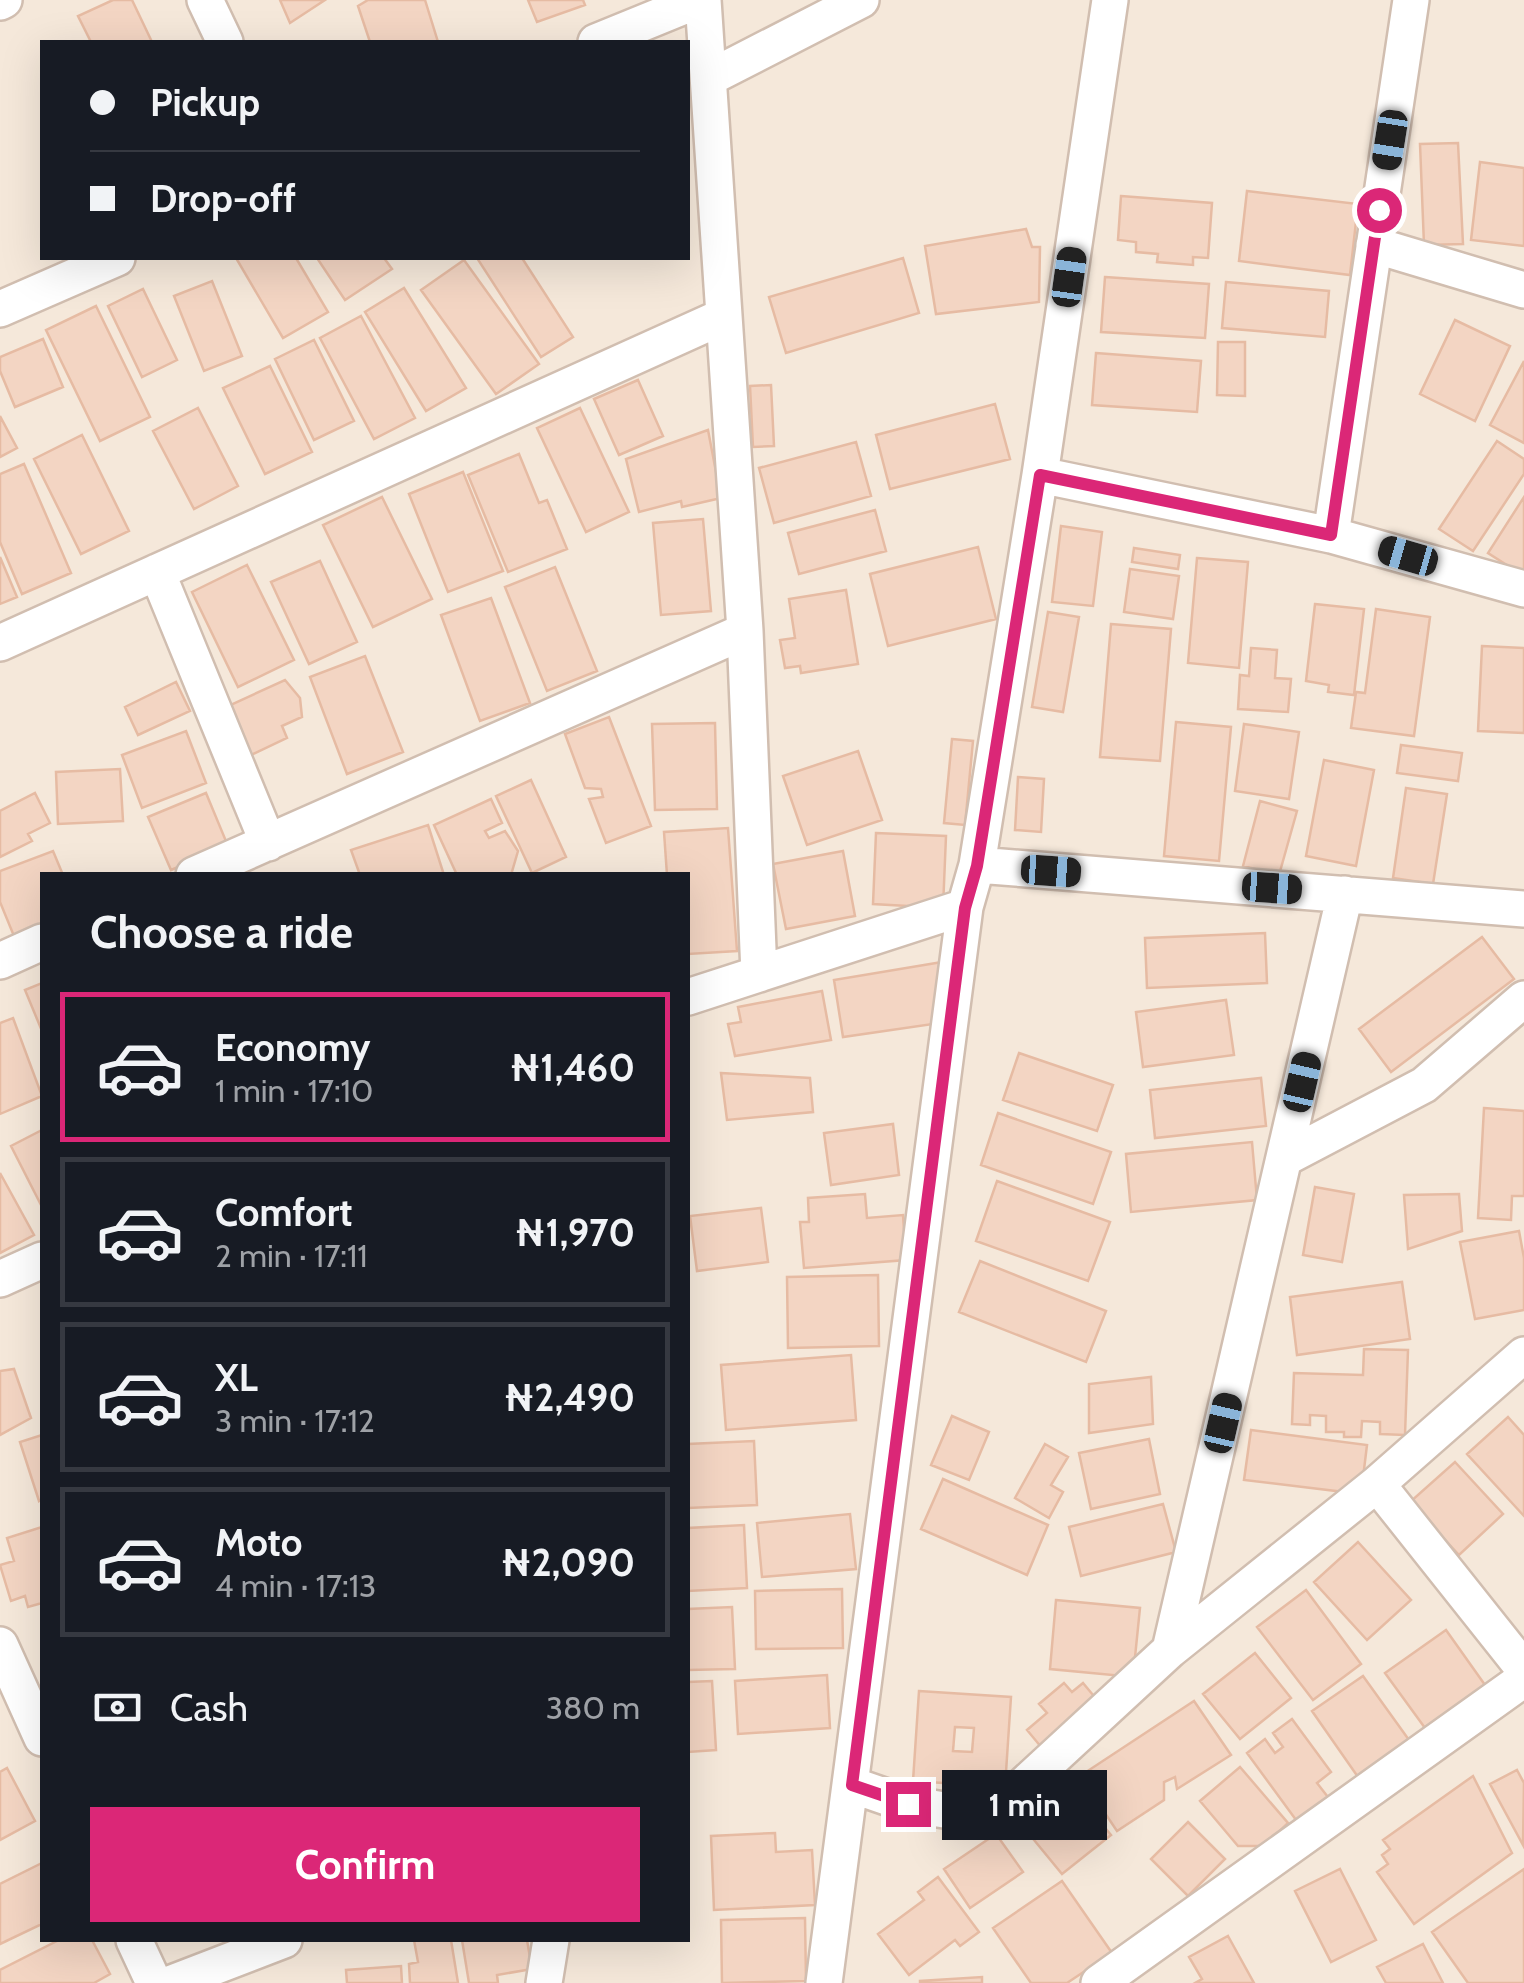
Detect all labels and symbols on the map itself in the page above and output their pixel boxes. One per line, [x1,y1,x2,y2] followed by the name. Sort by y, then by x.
[1370,108,1410,172] car
[1357,188,1402,233] route start
[1050,245,1088,309] car
[1375,533,1441,579] car
[1020,854,1082,888] car
[1241,871,1303,905] car
[1281,1049,1323,1115] car
[1202,1390,1244,1456] car
[943,1769,1108,1839] callout: 1 min
[886,1782,931,1827] route end

